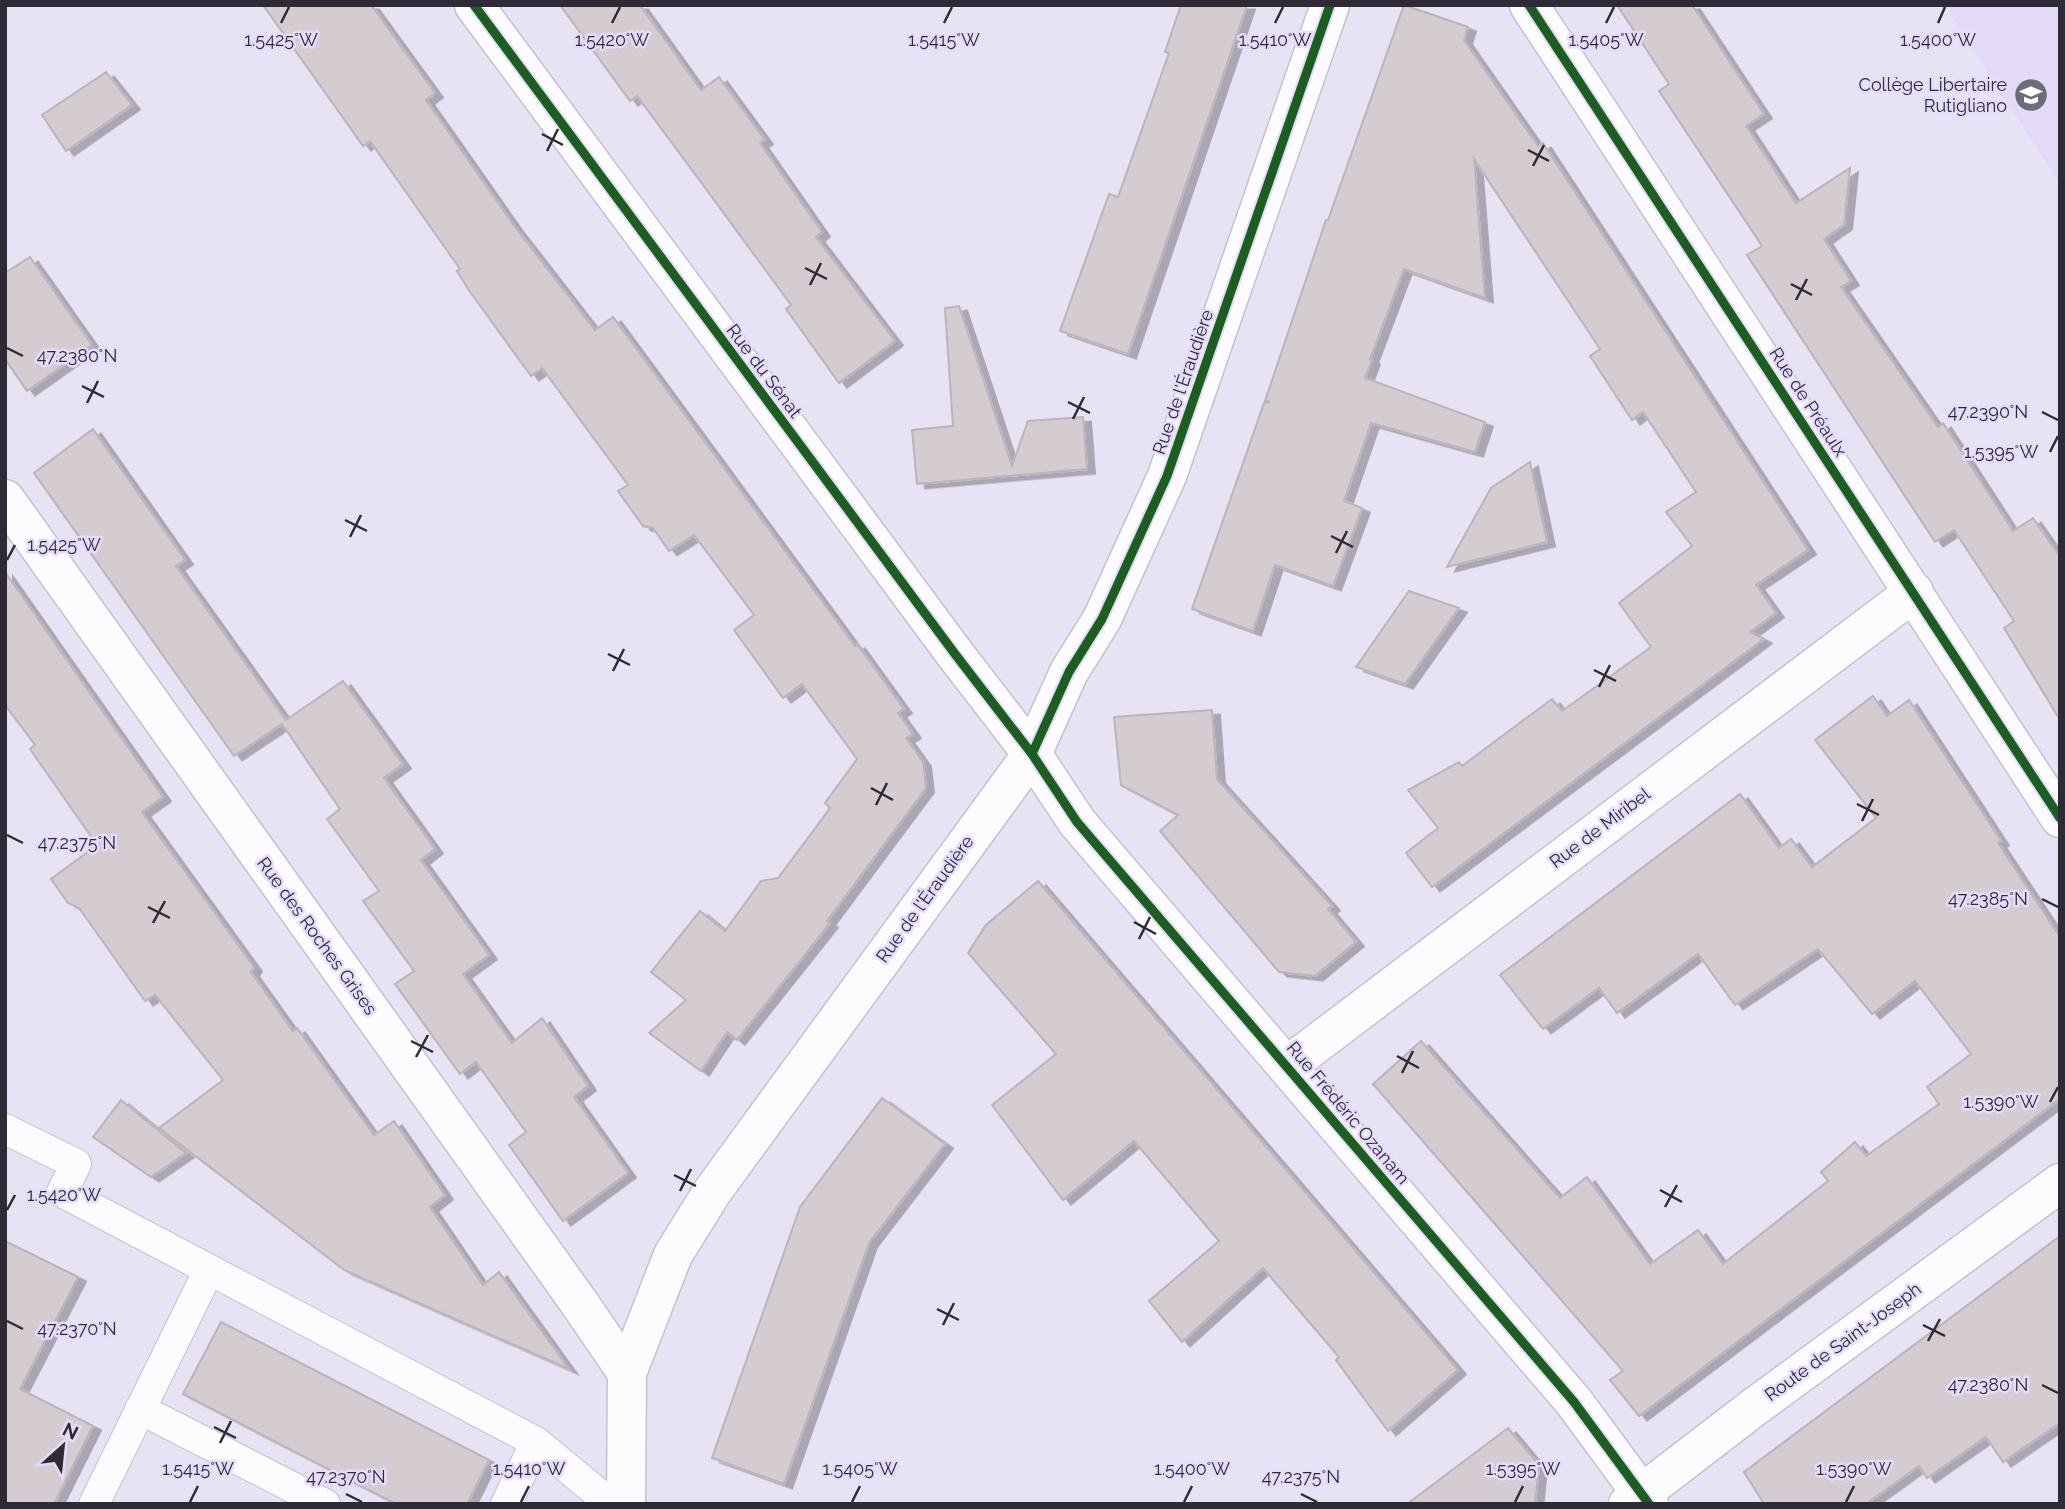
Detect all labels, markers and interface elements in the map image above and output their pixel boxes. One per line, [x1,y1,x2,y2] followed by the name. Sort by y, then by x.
[244,29,318,50] text: 1.5425°W
[575,29,649,50] text: 1.5420°W
[908,29,980,50] text: 1.5415°W
[1239,29,1312,50] text: 1.5410°W
[1568,29,1644,50] text: 1.5405°W
[1900,29,1976,50] text: 1.5400°W
[1859,74,2007,116] place label: Collège Libertaire Rutigliano
[2012,76,2050,114] school or university icon: Collège Libertaire Rutigliano
[1147,306,1217,457] street label: Rue de l'Éraudière
[722,320,806,422] street label: Rue du Sénat
[1765,343,1852,460] street label: Rue de Préaulx
[37,345,117,366] text: 47.2380°N
[1948,401,2028,422] text: 47.2390°N
[1964,441,2038,462] text: 1.5395°W
[27,534,101,555] text: 1.5425°W
[1545,783,1654,872] street label: Rue de Miribel
[871,830,978,966] street label: Rue de l'Éraudière
[38,832,116,853] text: 47.2375°N
[253,853,382,1019] street label: Rue des Roches Grises
[1948,888,2028,909] text: 47.2385°N
[1283,1037,1414,1188] street label: Rue Frédéric Ozanam
[1963,1091,2039,1112] text: 1.5390°W
[27,1184,101,1205] text: 1.5420°W
[1760,1278,1925,1405] street label: Route de Saint-Joseph
[37,1318,117,1339] text: 47.2370°N
[1948,1374,2028,1395] text: 47.2380°N
[28,1411,98,1481] north arrow
[59,1418,82,1444] text: N
[162,1458,234,1479] text: 1.5415°W
[493,1458,566,1479] text: 1.5410°W
[822,1458,898,1479] text: 1.5405°W
[1154,1458,1230,1479] text: 1.5400°W
[1486,1458,1560,1479] text: 1.5395°W
[1816,1458,1892,1479] text: 1.5390°W
[306,1466,386,1487] text: 47.2370°N
[1262,1466,1340,1487] text: 47.2375°N

